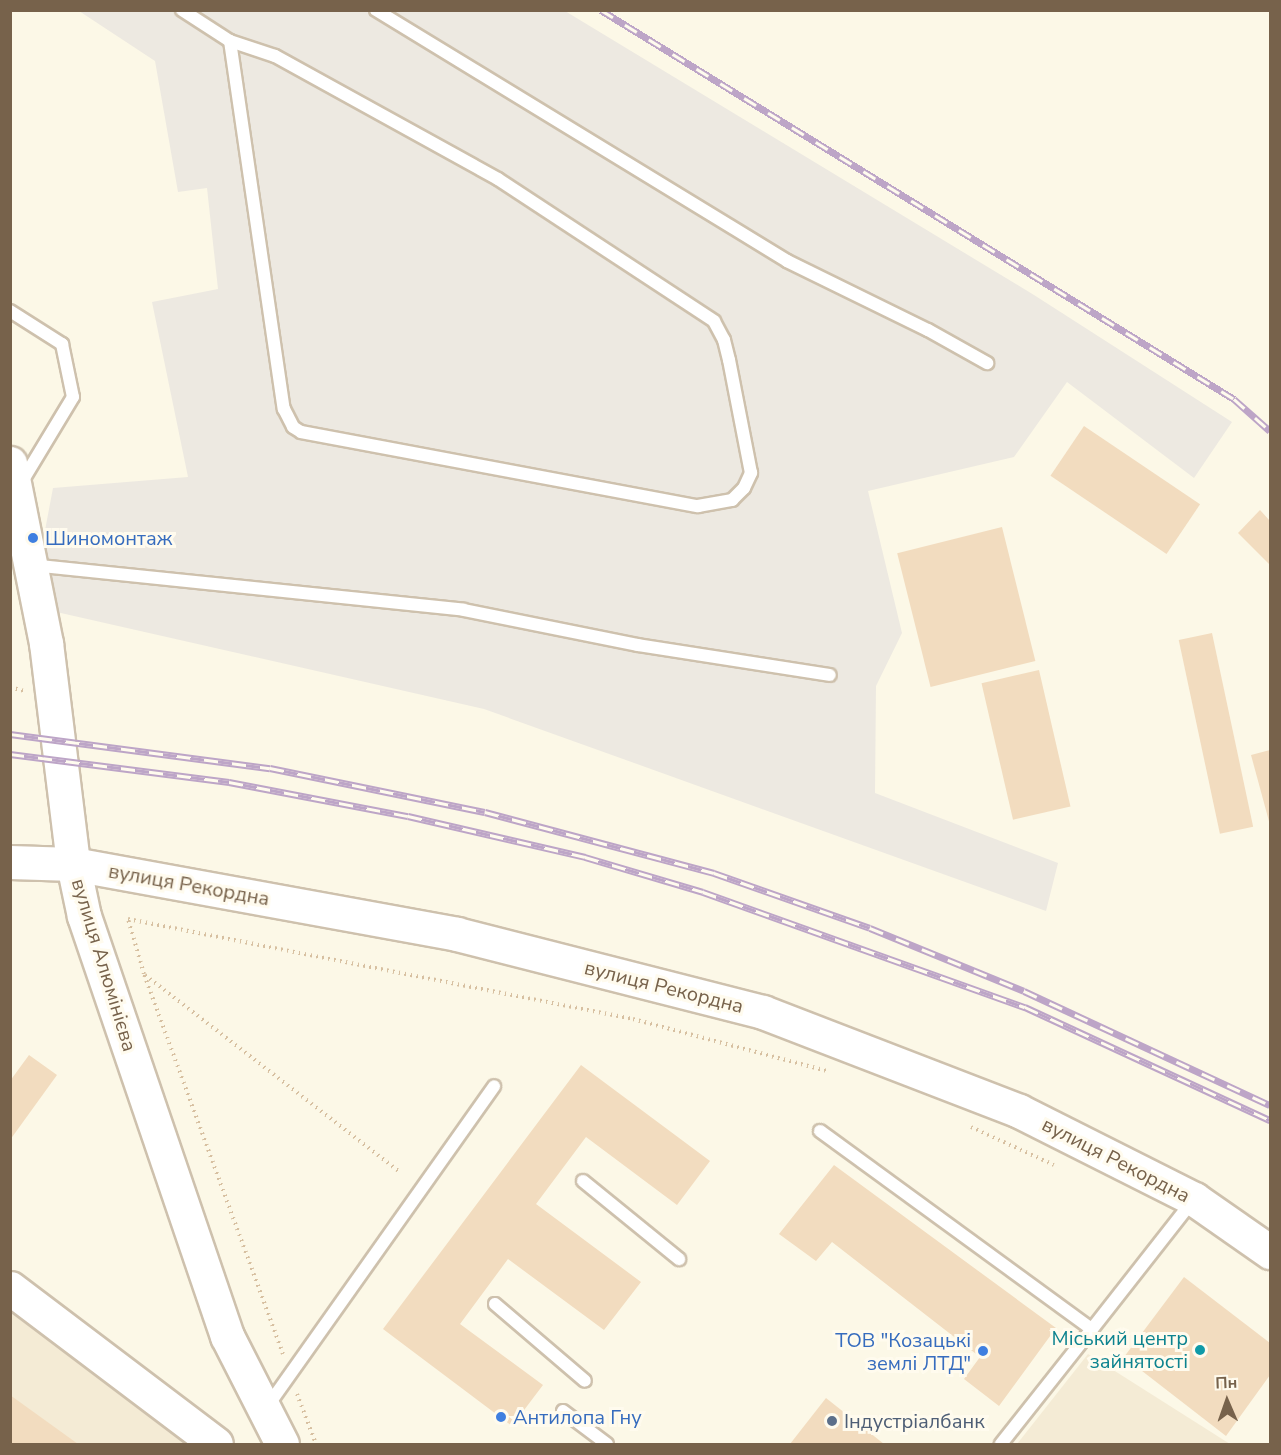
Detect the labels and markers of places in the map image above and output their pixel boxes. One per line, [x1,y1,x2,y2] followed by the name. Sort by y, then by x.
[45,526,172,550] place label: Шиномонтаж
[26,531,40,545] marker: Шиномонтаж
[1052,1326,1188,1373] place label: Міський центр зайнятості
[835,1328,971,1375] place label: ТОВ "Козацькі землі ЛТД"
[1193,1343,1207,1357] marker: Міський центр зайнятості
[976,1344,990,1358] marker: ТОВ "Козацькі землі ЛТД"
[513,1405,642,1429] place label: Антилопа Гну
[844,1409,985,1433] place label: Індустріалбанк
[494,1410,508,1424] marker: Антилопа Гну
[825,1414,839,1428] marker: Індустріалбанк

